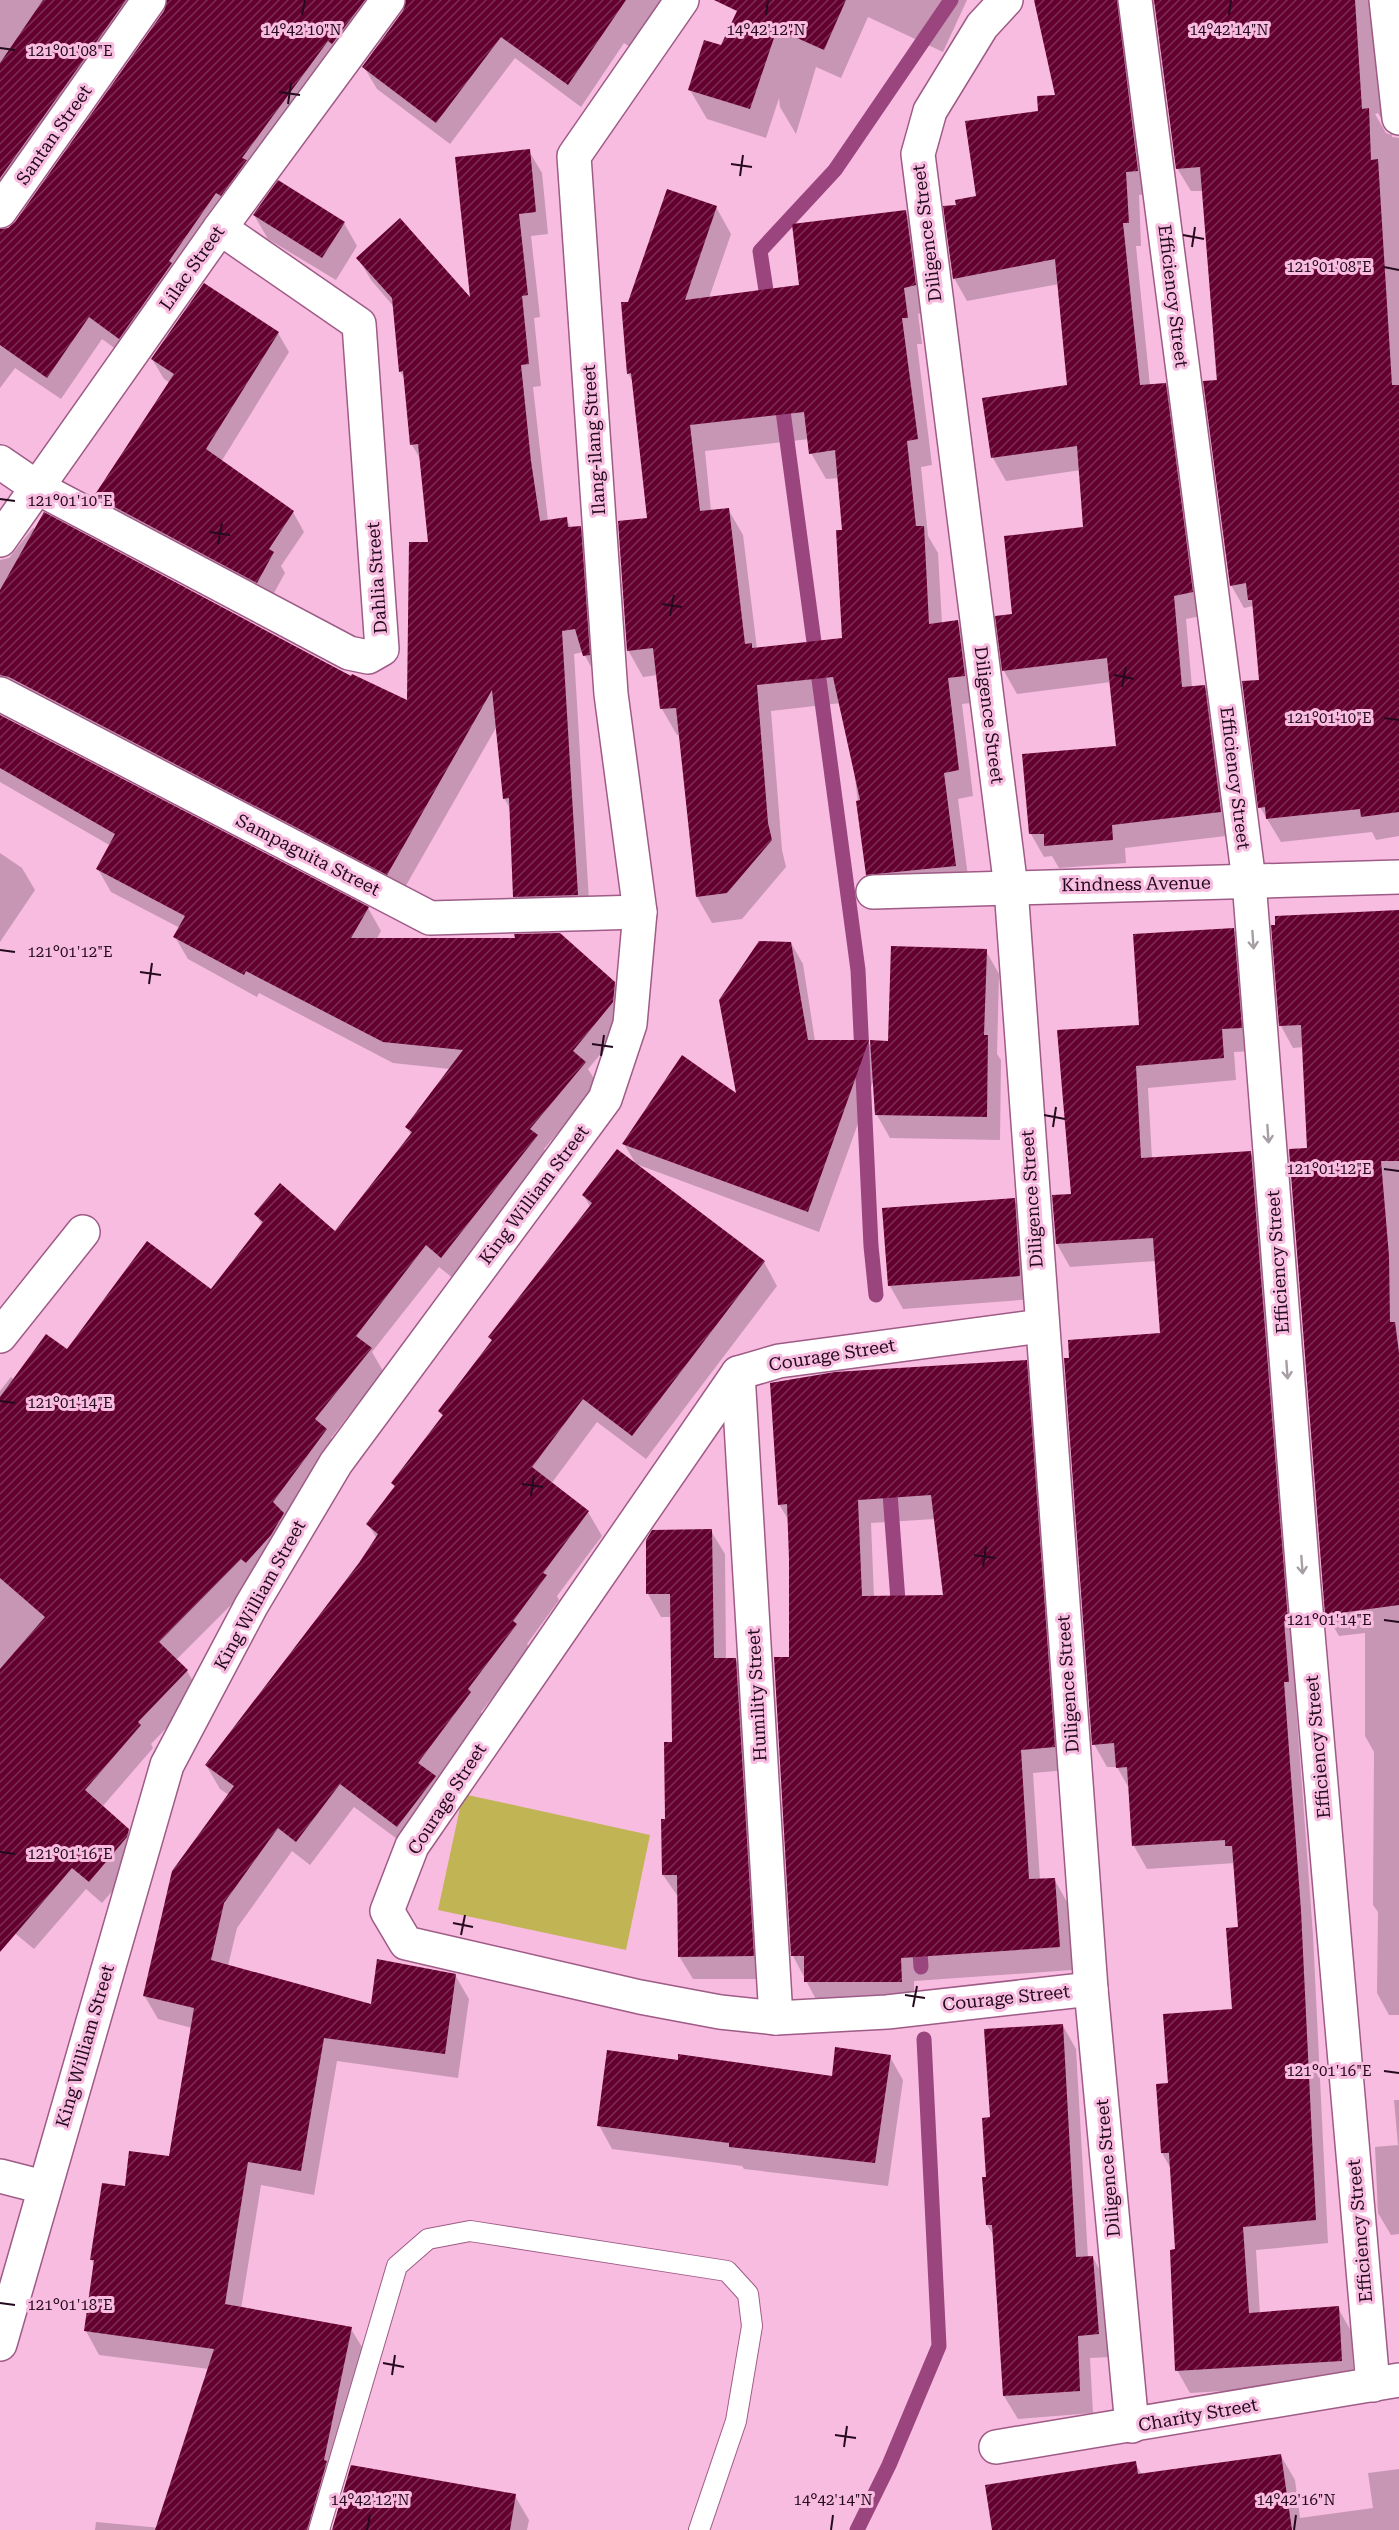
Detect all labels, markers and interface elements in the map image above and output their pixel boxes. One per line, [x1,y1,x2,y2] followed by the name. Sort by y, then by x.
[262,21,342,39] text: 14°42'10"N
[726,21,806,39] text: 14°42'12"N
[1189,21,1269,39] text: 14°42'14"N
[27,42,113,60] text: 121°01'08"E
[11,81,96,189] street label: Santan Street
[908,163,945,303] street label: Diligence Street
[155,221,229,314] street label: Lilac Street
[1154,223,1193,369] street label: Efficiency Street
[1286,258,1372,276] text: 121°01'08"E
[578,364,609,516] street label: Ilang-ilang Street
[27,492,113,510] text: 121°01'10"E
[362,521,391,635] street label: Dahlia Street
[971,645,1008,785] street label: Diligence Street
[1216,705,1255,851] street label: Efficiency Street
[1286,709,1372,727] text: 121°01'10"E
[233,809,384,900] street label: Sampaguita Street
[1061,872,1211,895] street label: Kindness Avenue
[1248,929,1259,949] one-way arrow
[27,943,113,961] text: 121°01'12"E
[475,1121,593,1268] street label: King William Street
[1263,1124,1274,1144] one-way arrow
[1016,1129,1047,1269] street label: Diligence Street
[1286,1160,1372,1178] text: 121°01'12"E
[1262,1189,1293,1334] street label: Efficiency Street
[767,1334,897,1375] street label: Courage Street
[1282,1360,1293,1380] one-way arrow
[27,1394,113,1412] text: 121°01'14"E
[210,1516,310,1674] street label: King William Street
[1297,1554,1308,1574] one-way arrow
[1286,1611,1372,1629] text: 121°01'14"E
[1052,1614,1083,1754] street label: Diligence Street
[743,1628,770,1762] street label: Humility Street
[1301,1674,1334,1820] street label: Efficiency Street
[403,1739,490,1858] street label: Courage Street
[27,1845,113,1863] text: 121°01'16"E
[51,1962,118,2130] street label: King William Street
[941,1980,1071,2015] street label: Courage Street
[1286,2062,1372,2080] text: 121°01'16"E
[1091,2098,1124,2238] street label: Diligence Street
[1343,2158,1376,2304] street label: Efficiency Street
[27,2296,113,2314] text: 121°01'18"E
[1136,2394,1260,2435] street label: Charity Street
[330,2491,410,2509] text: 14°42'12"N
[793,2491,873,2509] text: 14°42'14"N
[1256,2491,1336,2509] text: 14°42'16"N

